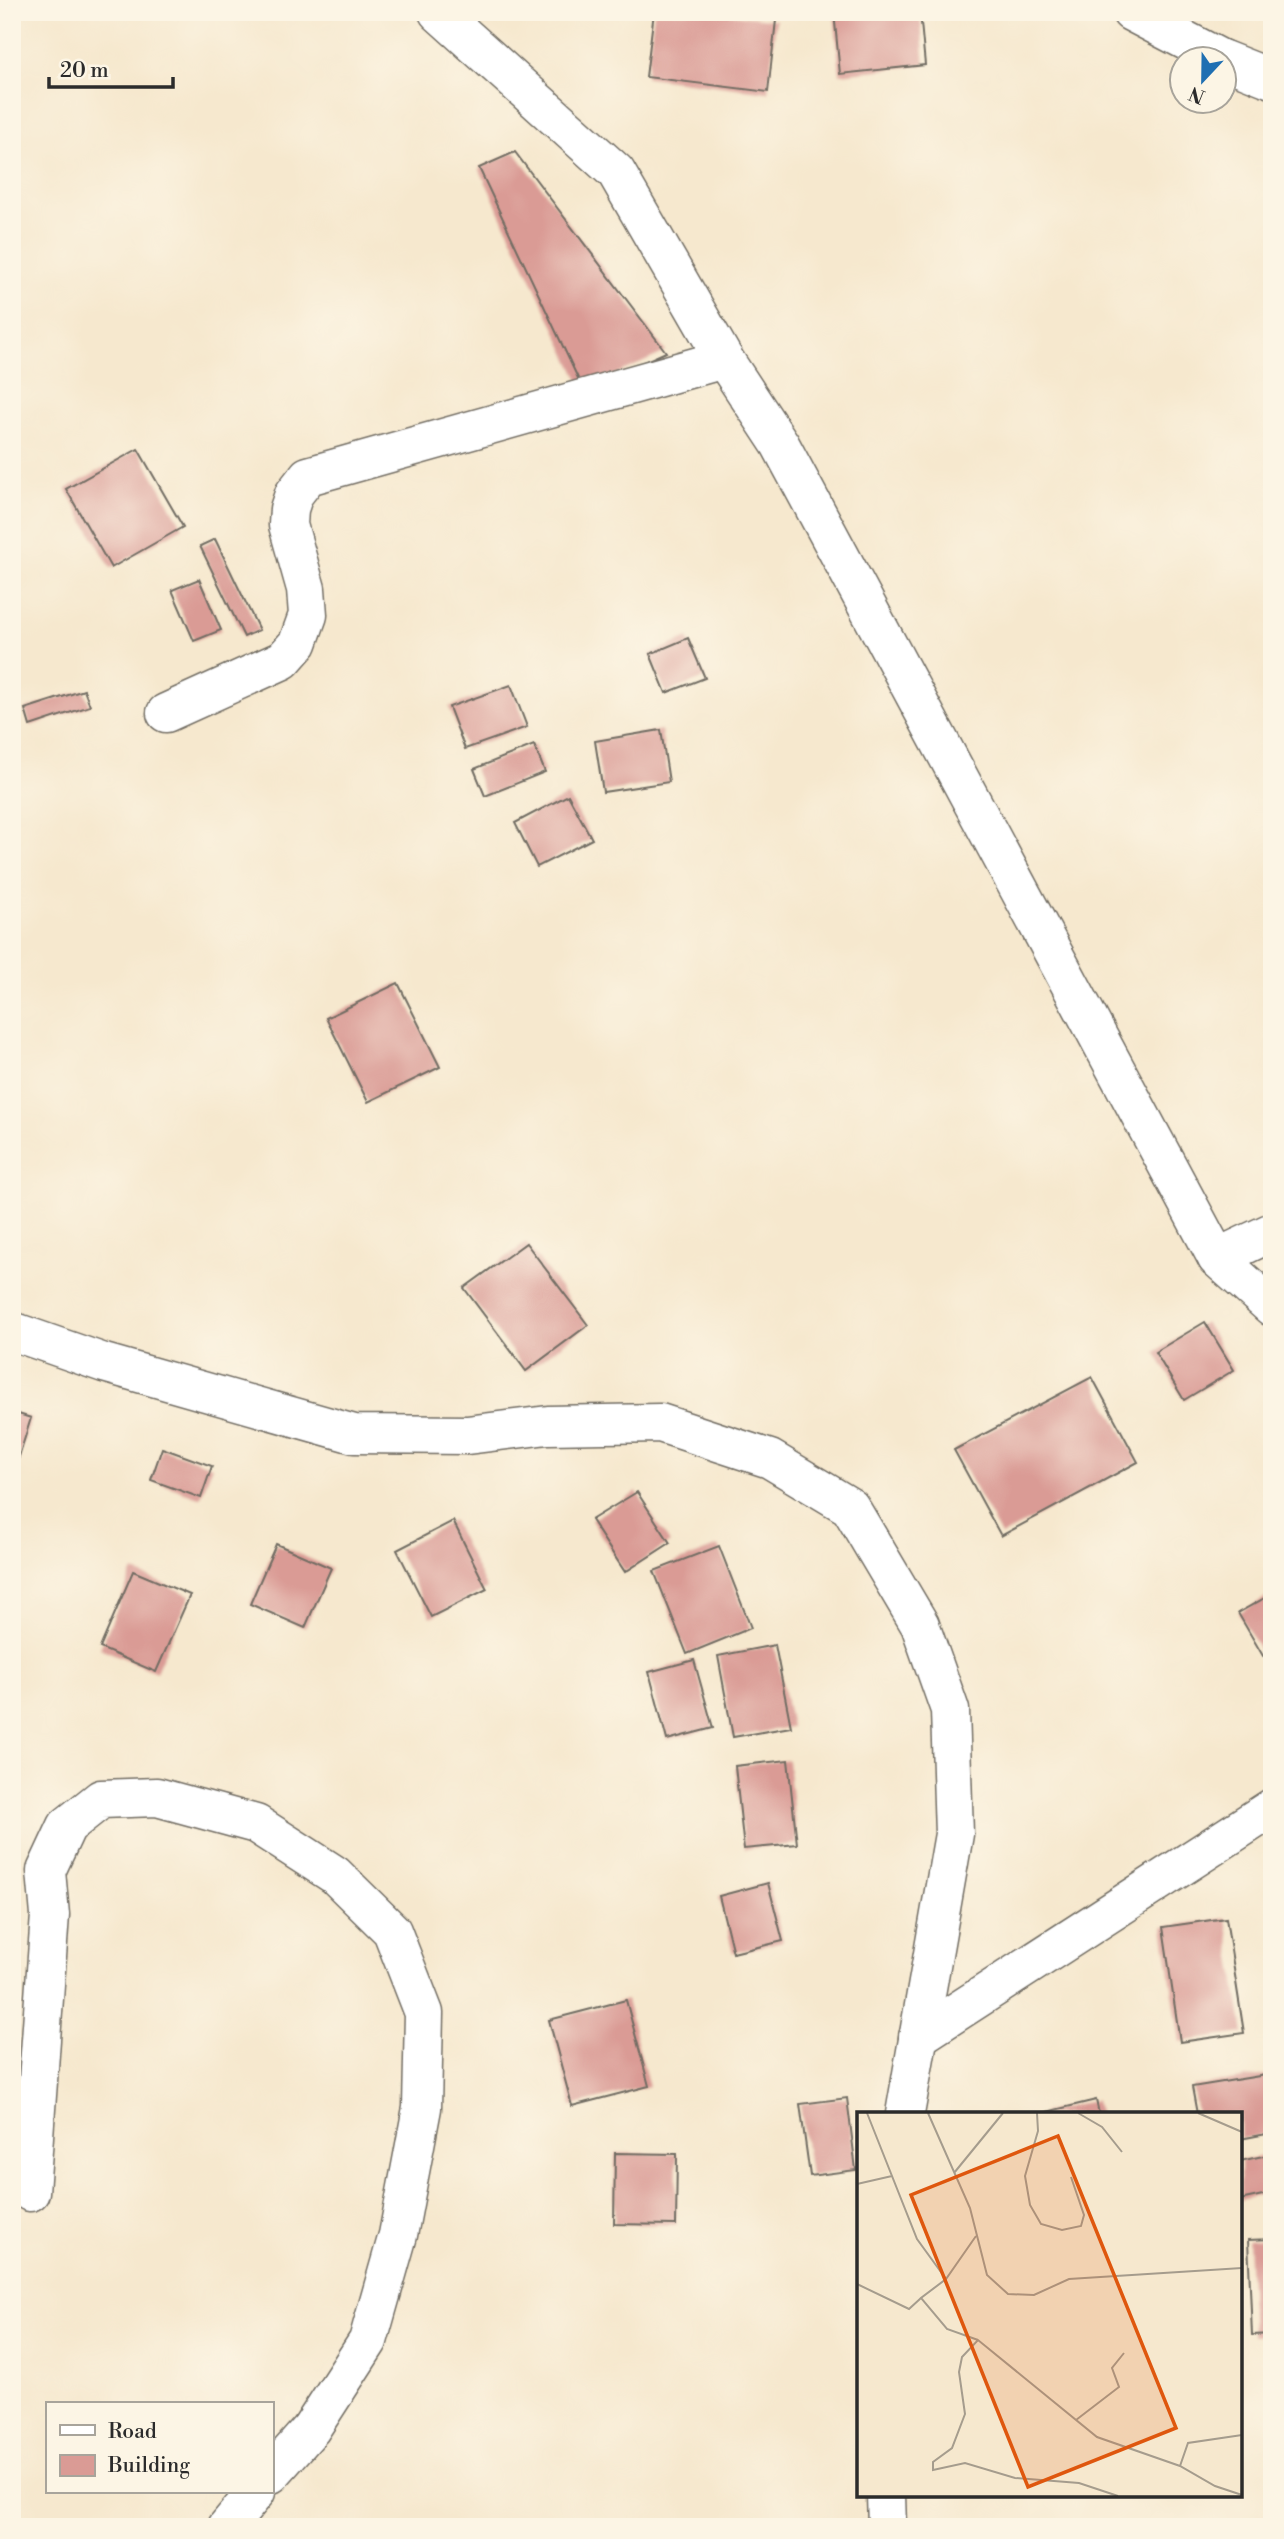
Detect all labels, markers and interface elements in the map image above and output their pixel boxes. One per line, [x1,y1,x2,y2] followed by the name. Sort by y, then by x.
[49,46,173,90] scale bar
[1168,46,1238,116] north arrow
[60,58,109,84] text: 20 m
[1186,81,1208,109] text: N
[857,2112,1242,2497] inset map
[46,2402,273,2494] legend
[108,2419,157,2445] text: Road
[107,2453,190,2479] text: Building

